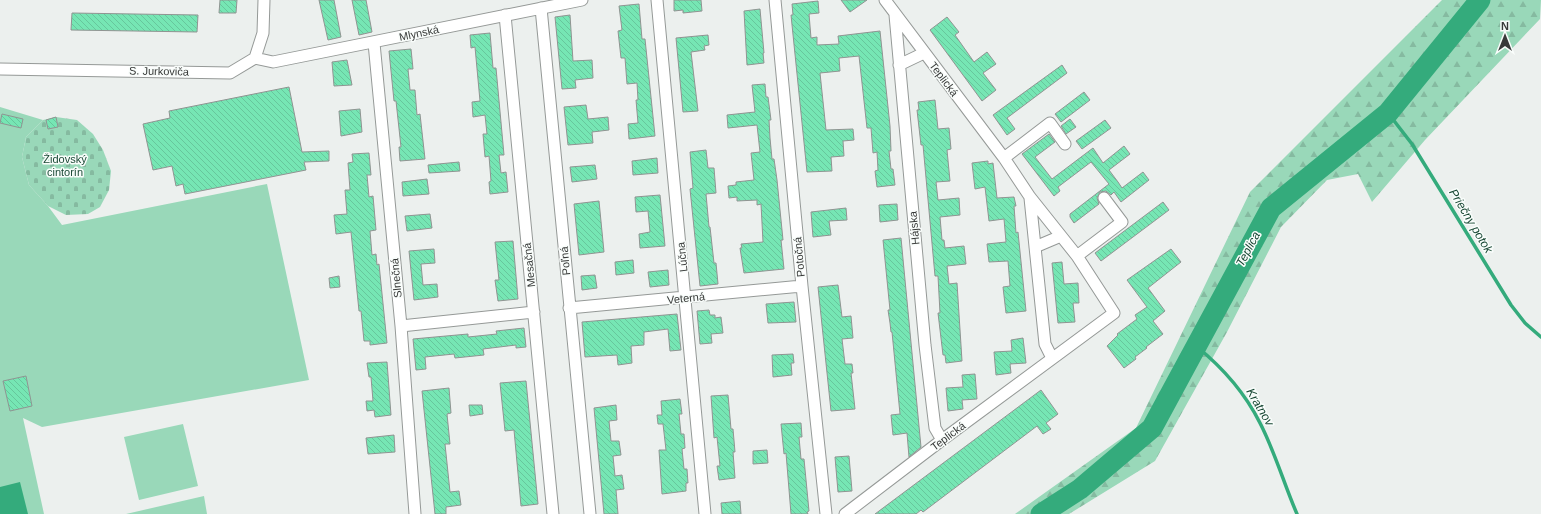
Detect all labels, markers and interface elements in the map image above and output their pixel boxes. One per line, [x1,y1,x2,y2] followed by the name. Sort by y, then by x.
[1485,16,1525,56] north arrow
[1501,20,1509,32] text: N
[398,23,441,43] street label: Mlynská
[927,60,961,99] street label: Teplická
[129,64,190,78] street label: S. Jurkoviča
[43,153,87,178] park label: Židovský cintorín
[1446,186,1496,257] water label: Priečny potok
[906,210,921,245] street label: Hájska
[1233,229,1263,269] water label: Teplica
[791,235,807,278] street label: Potočná
[521,241,537,288] street label: Mesačná
[674,241,690,273] street label: Lúčna
[558,245,572,276] street label: Poľná
[388,257,404,298] street label: Slnečná
[667,290,706,306] street label: Veterná
[1243,386,1277,429] water label: Kratnov
[929,419,968,453] street label: Teplická

